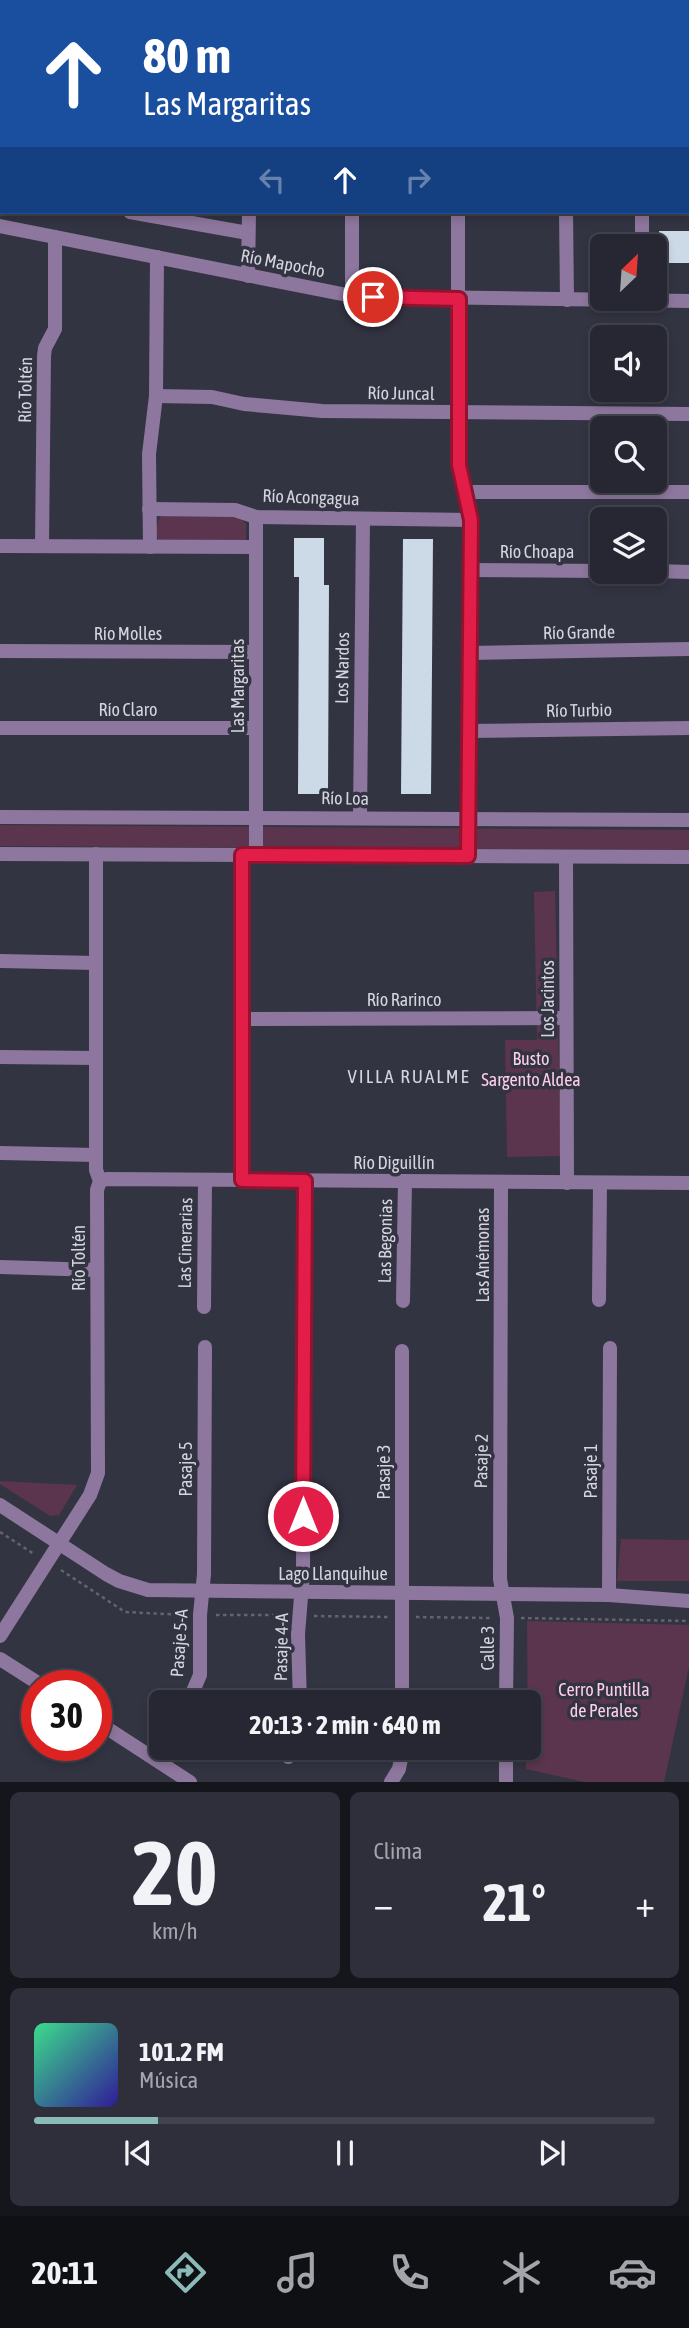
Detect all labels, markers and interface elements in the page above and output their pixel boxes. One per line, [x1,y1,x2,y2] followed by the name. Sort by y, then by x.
[143,27,231,83] text: 80 m
[28,28,119,119] icon: ahead
[143,85,311,122] text: Las Margaritas
[253,161,291,199] icon: left
[326,161,364,199] icon: ahead
[399,161,437,199] icon: right
[590,234,667,312] north arrow
[590,234,667,584] map controls
[239,245,327,281] street label: Río Mapocho
[343,267,403,327] pin
[354,278,392,316] icon: arrive
[590,325,667,402] button: sound
[14,357,36,423] street label: Río Toltén
[367,382,435,404] street label: Río Juncal
[590,416,667,493] button: search
[262,485,360,509] street label: Río Acongagua
[590,507,667,584] button: layers
[500,541,574,562] street label: Río Choapa
[543,621,615,643] street label: Río Grande
[94,623,162,644] street label: Río Molles
[331,632,353,704] street label: Los Nardos
[227,639,248,733] street label: Las Margaritas
[98,699,158,720] street label: Río Claro
[546,699,612,721] street label: Río Turbio
[321,787,369,809] street label: Río Loa
[537,960,558,1038] street label: Los Jacintos
[367,989,441,1010] street label: Río Rarinco
[481,1048,581,1090] park label: Busto Sargento Aldea
[348,1065,470,1087] district label: VILLA RUALME
[353,1152,435,1173] street label: Río Diguillín
[174,1197,196,1289] street label: Las Cinerarias
[374,1199,396,1283] street label: Las Begonias
[472,1208,493,1302] street label: Las Anémonas
[68,1225,89,1291] street label: Río Toltén
[470,1433,492,1489] street label: Pasaje 2
[175,1442,196,1496] street label: Pasaje 5
[580,1444,601,1498] street label: Pasaje 1
[373,1445,394,1499] street label: Pasaje 3
[266,1479,340,1553] position arrow
[278,1563,388,1584] street label: Lago Llanquihue
[166,1608,192,1678] street label: Pasaje 5-A
[270,1613,292,1681] street label: Pasaje 4-A
[477,1626,498,1670] street label: Calle 3
[21,1670,112,1761] speed limit sign: 30
[558,1679,650,1721] park label: Cerro Puntilla de Perales
[249,1710,441,1740] text: 20:13 · 2 min · 640 m
[132,1820,218,1924] text: 20
[374,1838,423,1864] text: Clima
[483,1872,546,1932] text: 21°
[374,1882,393,1925] text: −
[635,1882,655,1925] text: +
[152,1918,198,1944] text: km/h
[139,2037,224,2067] text: 101.2 FM
[139,2067,198,2093] text: Música
[119,2134,157,2172] icon: previous
[326,2134,364,2172] icon: pause
[533,2134,571,2172] icon: next
[161,2248,210,2297] icon: directions
[273,2248,322,2297] icon: music
[385,2248,434,2297] icon: phone
[497,2248,546,2297] icon: climate
[608,2248,657,2297] icon: car
[31,2254,98,2291] text: 20:11

